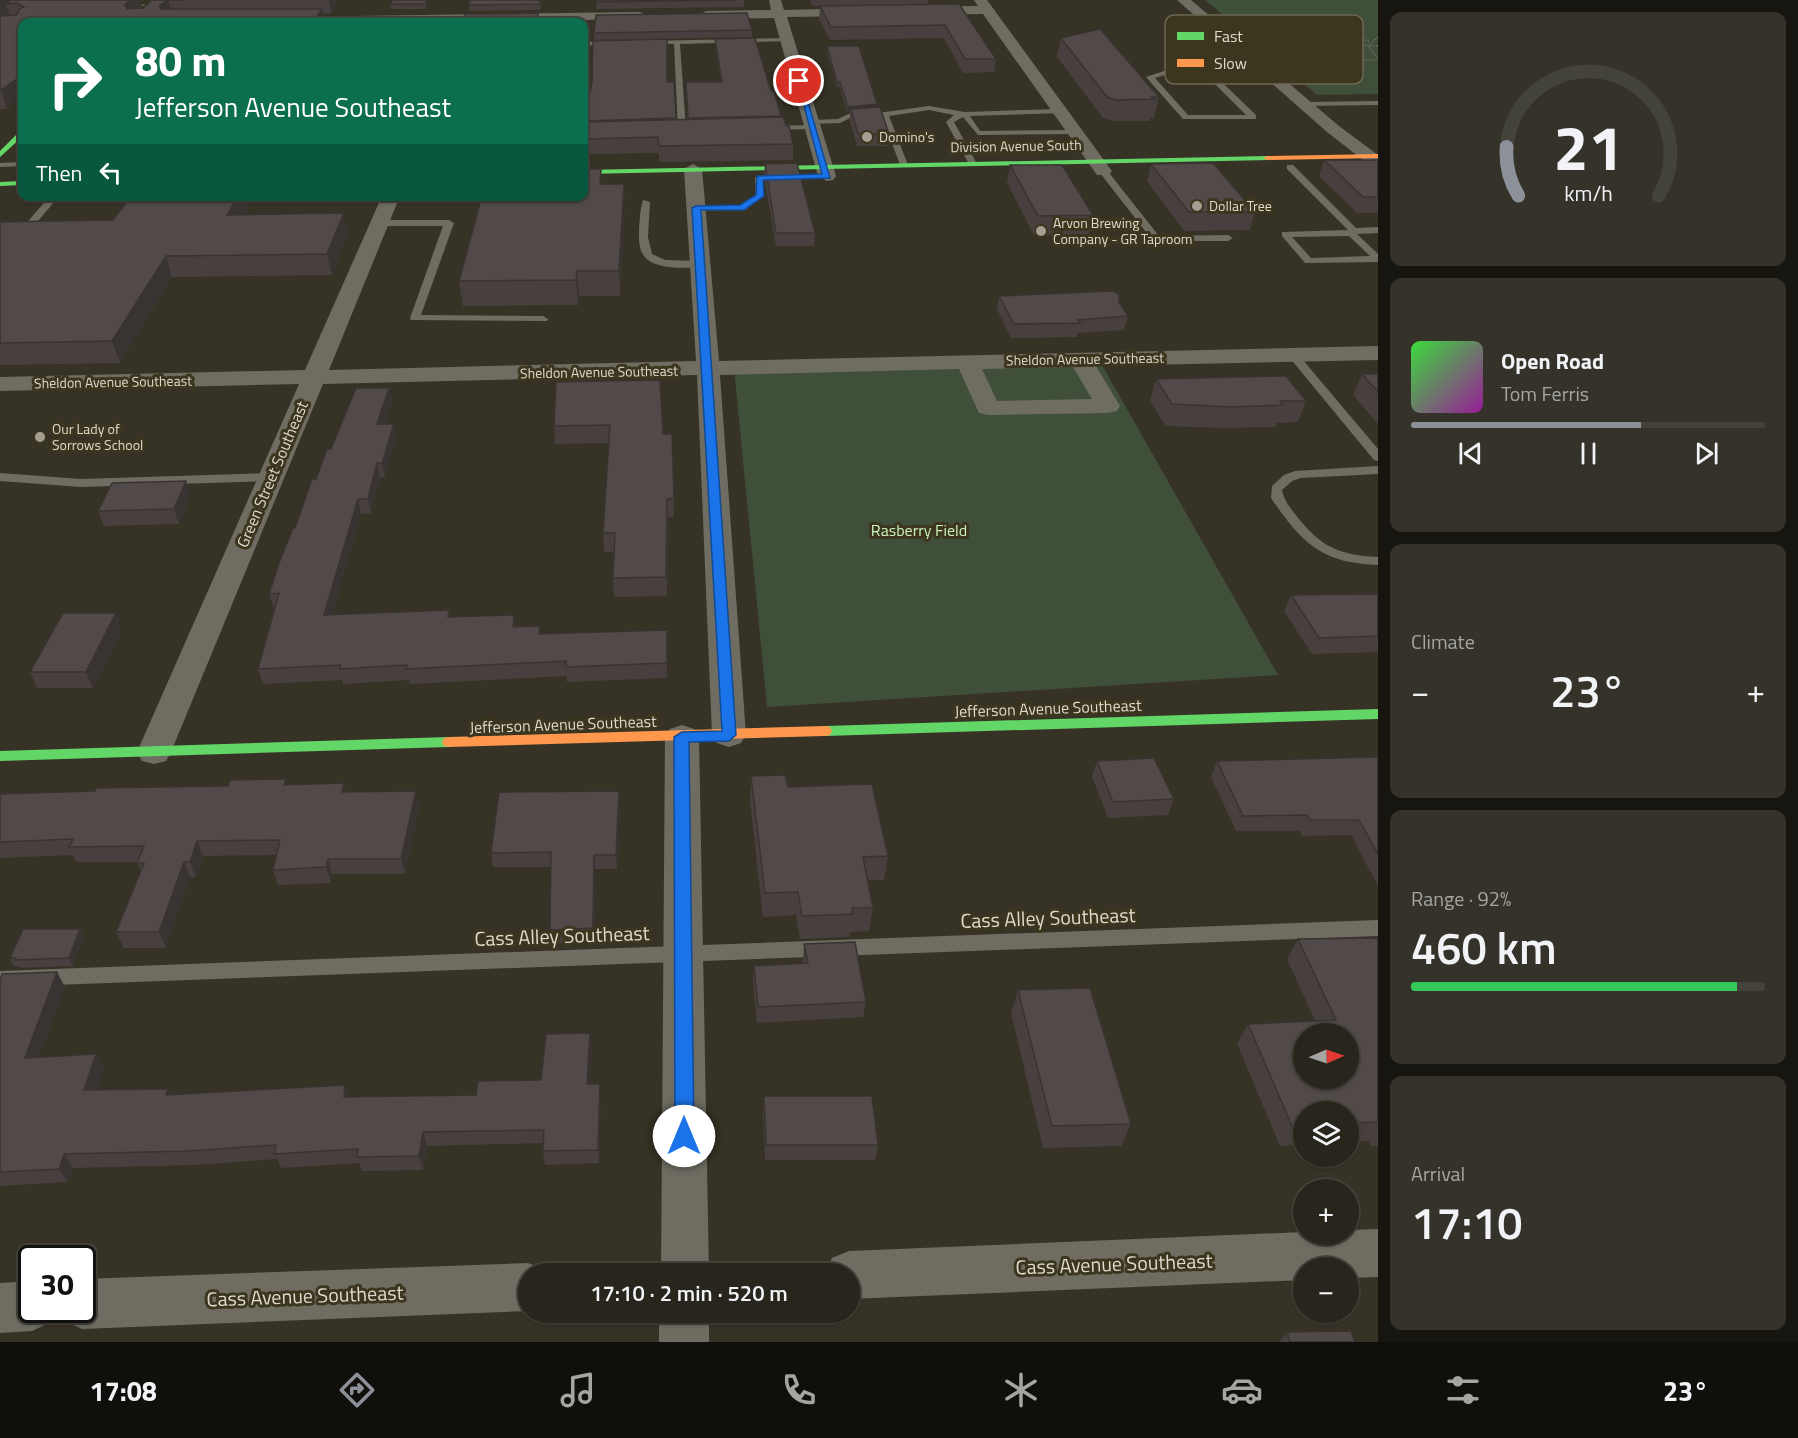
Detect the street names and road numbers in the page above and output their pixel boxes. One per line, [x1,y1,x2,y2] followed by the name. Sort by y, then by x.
[950,134,1082,157] street label: Division Avenue South
[1006,347,1164,370] street label: Sheldon Avenue Southeast
[520,360,678,383] street label: Sheldon Avenue Southeast
[34,370,192,393] street label: Sheldon Avenue Southeast
[230,397,314,551] street label: Green Street Southeast
[954,693,1142,723] street label: Jefferson Avenue Southeast
[469,709,657,739] street label: Jefferson Avenue Southeast
[960,899,1136,936] street label: Cass Alley Southeast
[474,917,650,954] street label: Cass Alley Southeast
[1015,1245,1213,1282] street label: Cass Avenue Southeast
[206,1277,404,1314] street label: Cass Avenue Southeast

